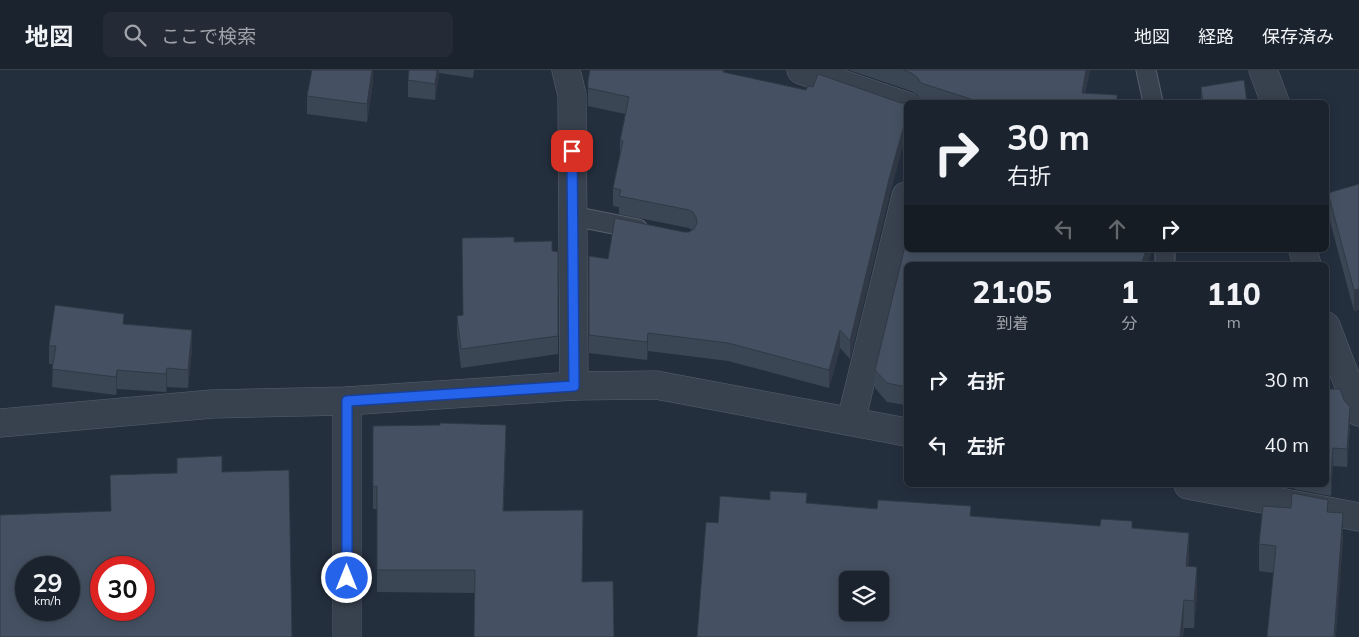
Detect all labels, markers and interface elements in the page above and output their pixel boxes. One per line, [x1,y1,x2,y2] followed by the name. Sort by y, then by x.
[103,12,453,57] search box
[25,21,73,51] text: 地図
[121,21,149,49] icon: search
[161,24,256,48] text: ここで検索
[1134,25,1170,48] text: 地図
[1198,25,1234,48] text: 経路
[1262,25,1334,48] text: 保存済み
[1007,115,1090,159] text: 30 m
[924,120,989,185] icon: right
[551,130,593,172] pin
[558,137,586,165] icon: arrive
[1007,162,1051,190] text: 右折
[1050,215,1078,243] icon: left
[1103,215,1131,243] icon: ahead
[1156,215,1184,243] icon: right
[972,273,1052,311] text: 21:05
[1120,273,1138,311] text: 1
[1207,275,1261,313] text: 110
[1227,312,1241,332] text: m
[996,313,1028,333] text: 到着
[1121,313,1137,333] text: 分
[924,366,952,394] icon: right
[1265,368,1309,392] text: 30 m
[967,369,1005,393] text: 右折
[924,431,952,459] icon: left
[1265,433,1309,457] text: 40 m
[967,434,1005,458] text: 左折
[320,551,372,603] position arrow
[90,556,155,621] speed limit sign: 30
[32,567,63,598] text: 29
[839,571,889,621] map controls
[839,571,889,621] button: layers
[34,593,61,608] text: km/h

